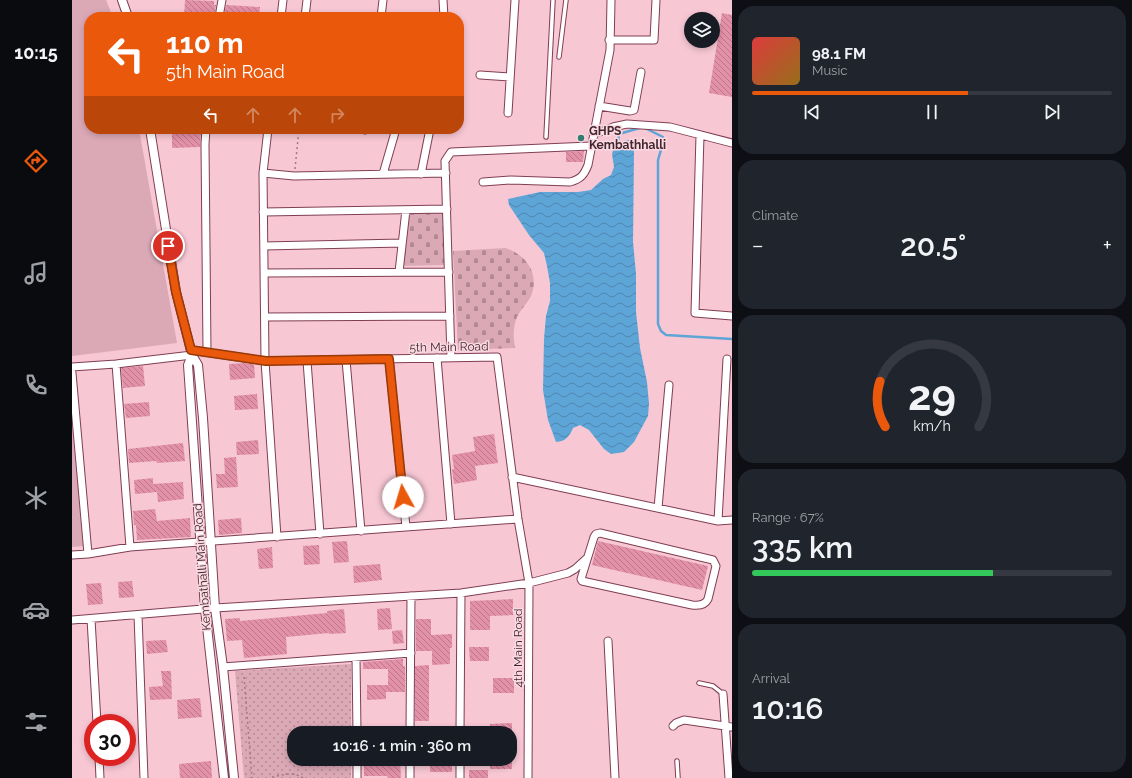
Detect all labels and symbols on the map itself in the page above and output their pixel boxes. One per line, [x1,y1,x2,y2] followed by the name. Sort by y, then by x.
[589,124,666,152] place label: GHPS Kembathhalli
[576,133,586,143] marker: GHPS Kembathhalli
[151,229,185,263] pin
[409,339,489,355] street label: 5th Main Road
[382,476,424,518] position arrow
[191,503,213,631] street label: Kembathalli Main Road
[511,608,525,688] street label: 4th Main Road
[84,714,136,766] speed limit sign: 30

